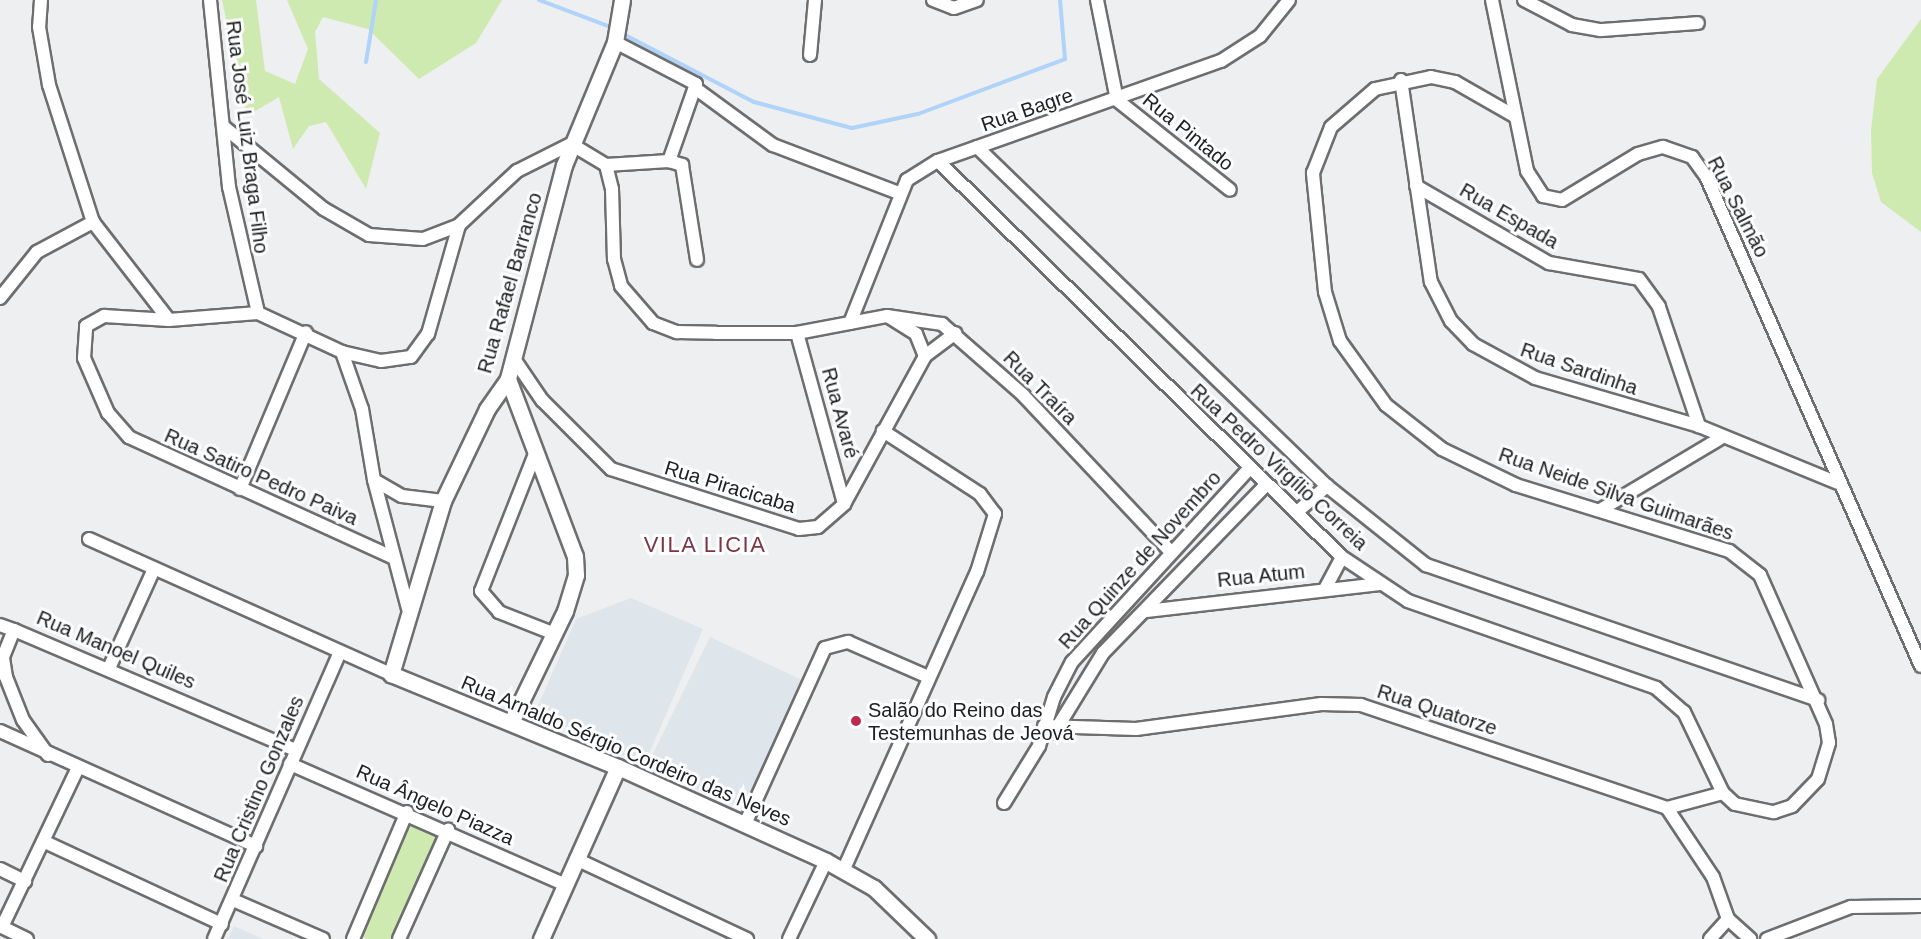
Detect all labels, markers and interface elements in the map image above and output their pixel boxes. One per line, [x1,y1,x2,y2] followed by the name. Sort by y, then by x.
[221,19,273,255] street label: Rua José Luiz Braga Filho
[978,83,1076,137] street label: Rua Bagre
[1138,88,1238,176] street label: Rua Pintado
[1702,153,1774,261] street label: Rua Salmão
[1455,178,1563,254] street label: Rua Espada
[473,190,547,376] street label: Rua Rafael Barranco
[1517,338,1641,400] street label: Rua Sardinha
[998,346,1082,430] street label: Rua Traíra
[816,364,864,462] street label: Rua Avaré
[1186,379,1372,555] street label: Rua Pedro Virgílio Correia
[161,424,361,530] street label: Rua Satiro Pedro Paiva
[1495,442,1737,546] street label: Rua Neide Silva Guimarães
[662,456,798,518] street label: Rua Piracicaba
[1054,466,1226,654] street label: Rua Quinze de Novembro
[643,532,767,558] district label: VILA LICIA
[1216,559,1306,593] street label: Rua Atum
[33,606,199,694] street label: Rua Manoel Quiles
[457,670,795,832] street label: Rua Arnaldo Sérgio Cordeiro das Neves
[1374,679,1500,741] street label: Rua Quatorze
[209,692,309,886] street label: Rua Cristino Gonzales
[868,698,1074,745] place label: Salão do Reino das Testemunhas de Jeová
[849,714,863,728] marker: Salão do Reino das Testemunhas de Jeová
[352,759,518,851] street label: Rua Ângelo Piazza

